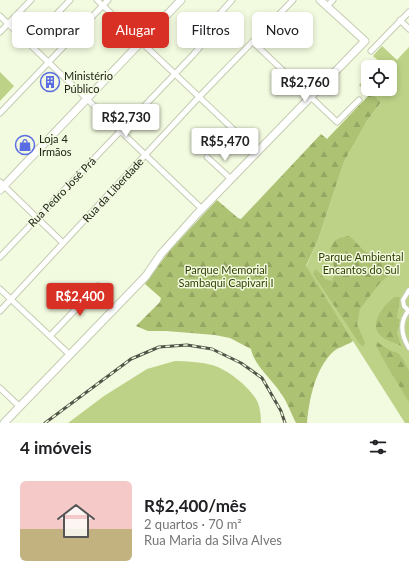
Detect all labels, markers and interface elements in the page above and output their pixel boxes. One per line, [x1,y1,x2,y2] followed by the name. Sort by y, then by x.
[12,12,94,48] chip: Comprar
[102,12,169,48] chip: Alugar
[177,12,244,48] chip: Filtros
[252,12,313,48] chip: Novo
[361,60,397,96] map controls
[361,60,397,96] button: locate
[64,69,113,95] place label: Ministério Público
[268,69,342,103] pin: R$2,760
[39,71,61,93] building icon: Ministério Público
[280,74,330,90] text: R$2,760
[89,104,163,138] pin: R$2,730
[101,109,151,125] text: R$2,730
[188,128,262,162] pin: R$5,470
[39,132,72,158] place label: Loja 4 Irmãos
[200,133,250,149] text: R$5,470
[14,134,36,156] shop icon: Loja 4 Irmãos
[25,154,98,229] street label: Rua Pedro José Prá
[80,155,146,225] street label: Rua da Liberdade
[318,250,404,276] park label: Parque Ambiental Encantos do Sul
[179,263,273,289] park label: Parque Memorial Sambaqui Capivari I
[43,283,117,317] pin: R$2,400
[55,288,105,304] text: R$2,400
[367,436,389,458] icon: filters
[20,437,92,458] text: 4 imóveis
[144,495,246,516] text: R$2,400/mês
[52,497,100,545] icon: home
[144,516,242,532] text: 2 quartos · 70 m²
[144,532,282,548] text: Rua Maria da Silva Alves

